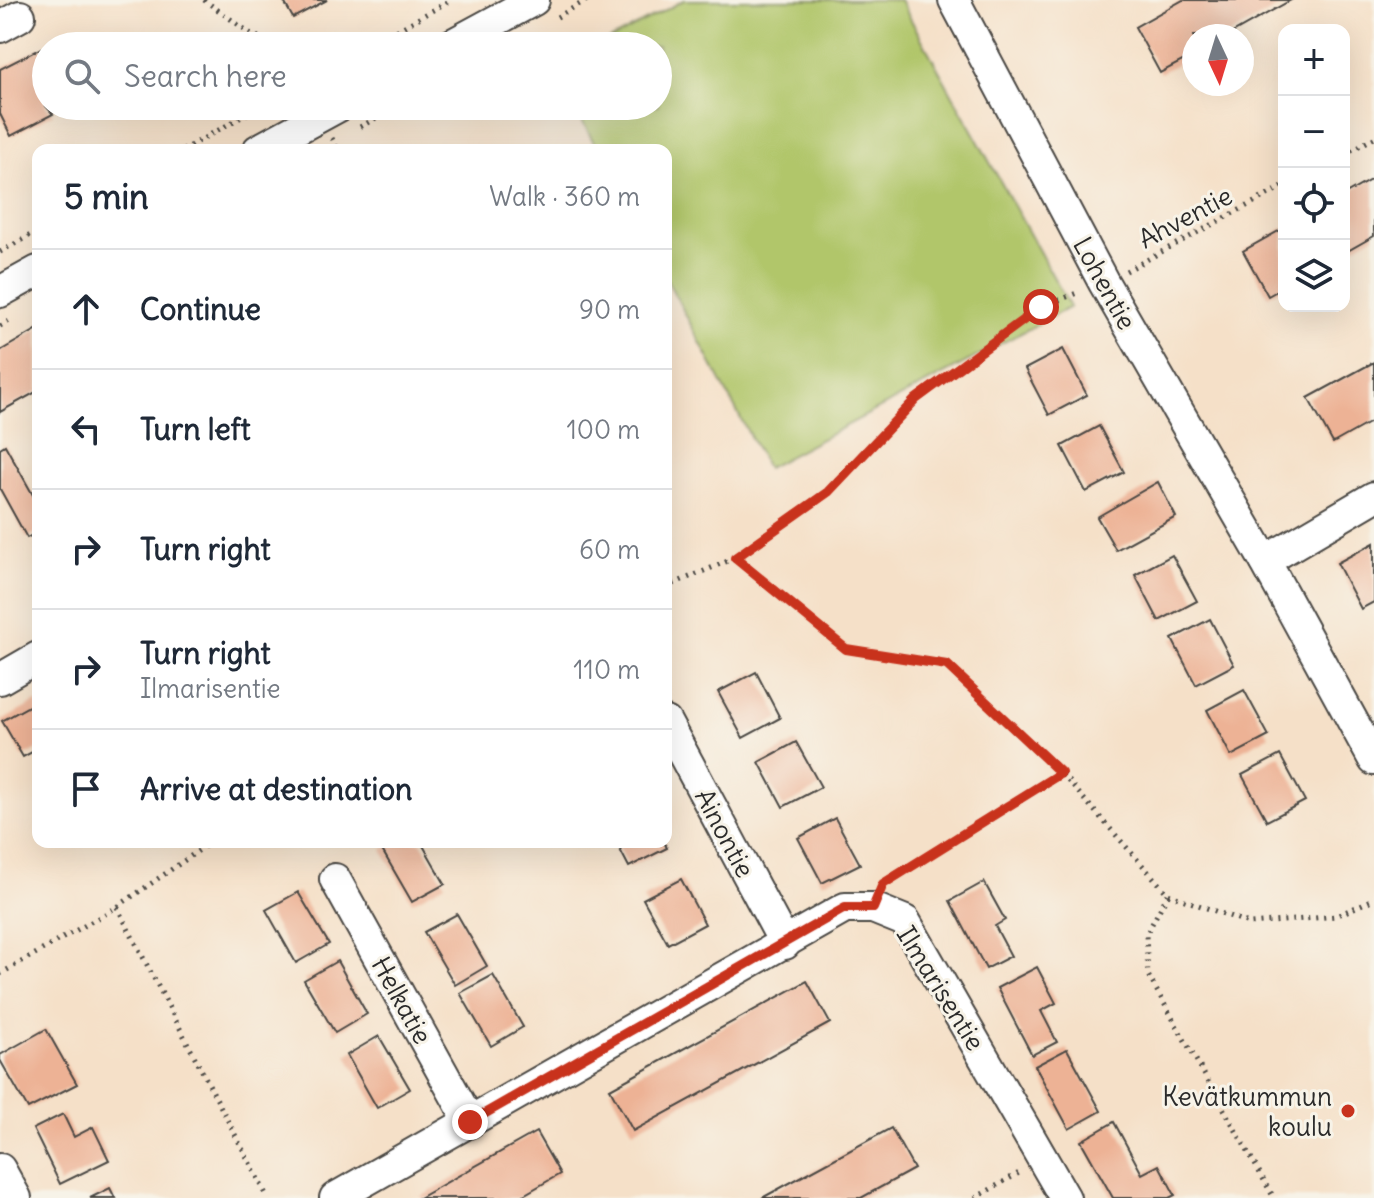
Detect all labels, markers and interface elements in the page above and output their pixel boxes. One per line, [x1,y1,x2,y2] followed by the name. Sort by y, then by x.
[1182,24,1254,96] north arrow
[1278,24,1350,312] map controls
[1278,24,1350,96] button: +
[32,32,672,120] search box
[60,54,104,98] icon: search
[124,57,287,95] text: Search here
[1278,96,1350,168] button: −
[1278,168,1350,240] button: locate
[64,175,149,218] text: 5 min
[1132,179,1238,255] street label: Ahventie
[489,180,640,213] text: Walk · 360 m
[1066,231,1144,335] street label: Lohentie
[1278,240,1350,312] button: layers
[64,287,108,331] icon: ahead
[1023,289,1059,325] route start
[140,290,261,328] text: Continue
[579,293,640,326] text: 90 m
[64,407,108,451] icon: left
[140,410,251,448] text: Turn left
[566,413,640,446] text: 100 m
[64,527,108,571] icon: right
[140,530,271,568] text: Turn right
[579,533,640,566] text: 60 m
[140,634,271,672] text: Turn right
[64,647,108,691] icon: right
[573,653,640,686] text: 110 m
[140,672,281,705] text: Ilmarisentie
[64,767,108,811] icon: arrive
[140,770,412,808] text: Arrive at destination
[688,783,762,883] street label: Ainontie
[890,920,992,1056] street label: Ilmarisentie
[365,951,439,1049] street label: Helkatie
[1162,1080,1332,1143] place label: Kevätkummun koulu
[1339,1102,1357,1120] marker: Kevätkummun koulu
[452,1104,488,1140] route end

